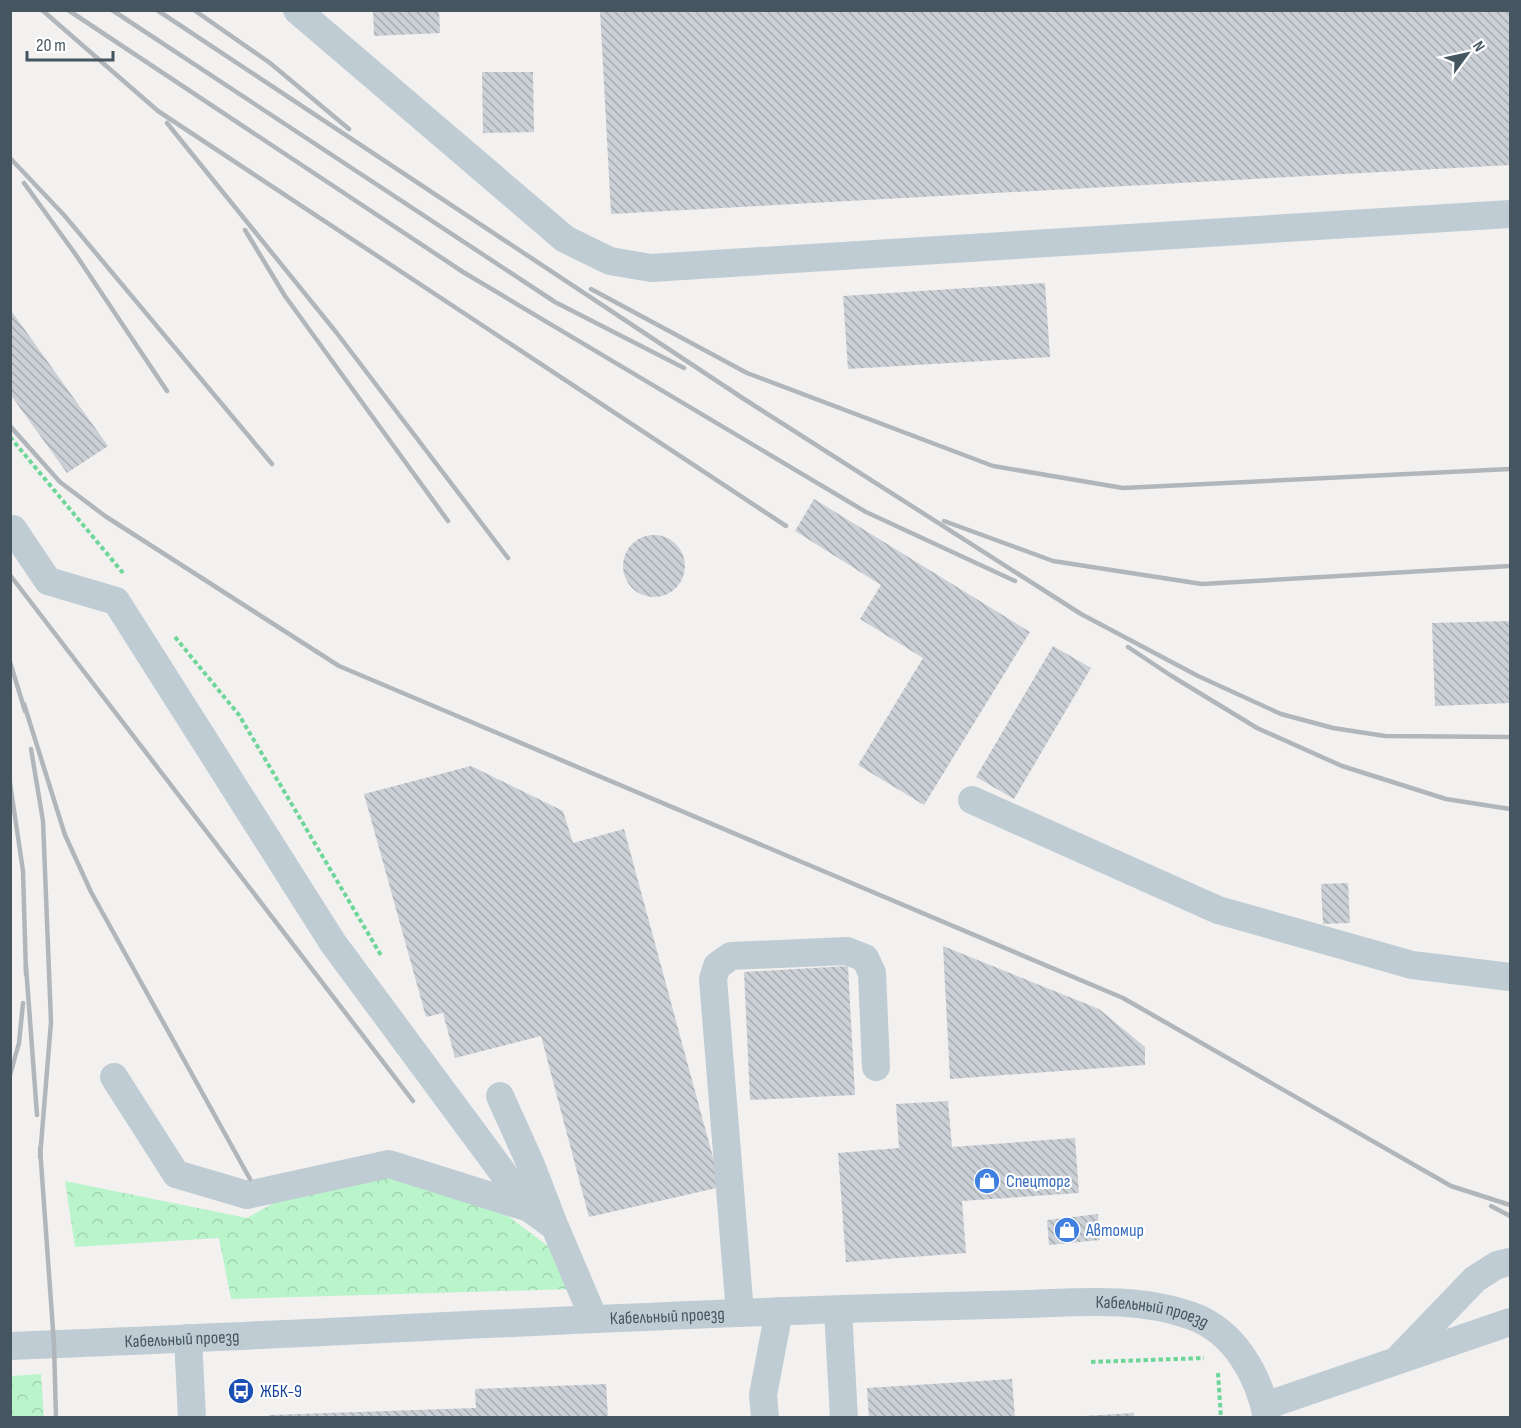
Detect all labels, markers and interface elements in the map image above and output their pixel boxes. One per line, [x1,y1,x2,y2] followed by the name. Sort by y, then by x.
[27,24,112,62] scale bar
[1437,24,1497,84] north arrow
[36,35,66,56] text: 20 m
[1468,38,1489,55] text: N
[972,1166,1002,1196] shop icon: Спецторг
[1006,1171,1070,1192] place label: Спецторг
[1052,1215,1082,1245] shop icon: Автомир
[1085,1220,1144,1241] place label: Автомир
[1095,1291,1213,1332] street label: Кабельный проезд
[609,1303,725,1329] street label: Кабельный проезд
[124,1326,240,1352] street label: Кабельный проезд
[226,1376,256,1406] bus stop icon: ЖБК-9
[260,1381,302,1402] place label: ЖБК-9

